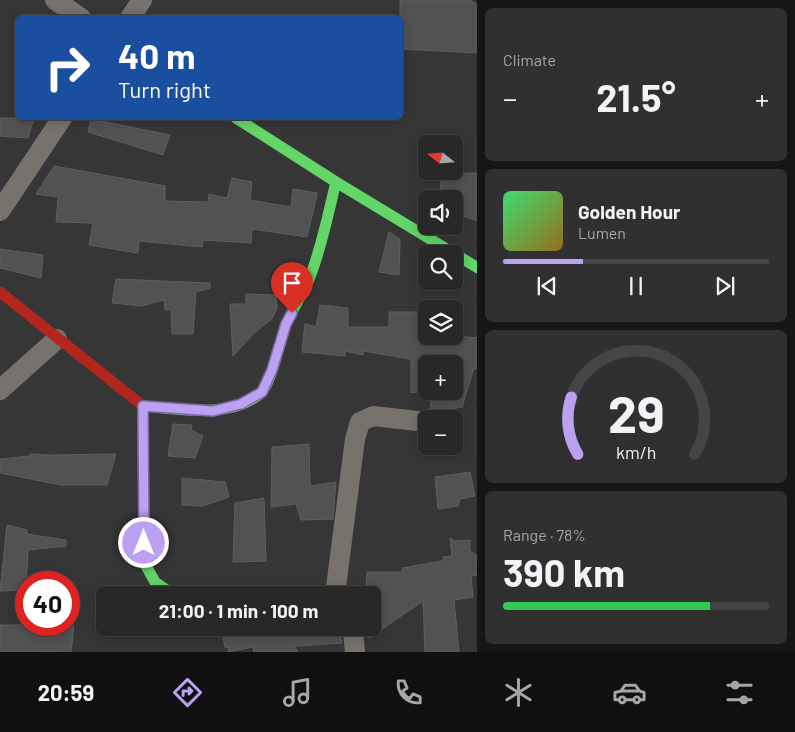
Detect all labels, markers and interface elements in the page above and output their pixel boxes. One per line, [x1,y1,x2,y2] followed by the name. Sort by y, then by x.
[118,34,195,76] text: 40 m
[35,35,100,100] icon: right
[503,50,556,69] text: Climate
[596,74,676,120] text: 21.5°
[118,76,211,102] text: Turn right
[503,81,517,115] text: −
[755,81,769,115] text: +
[418,135,462,180] north arrow
[418,135,463,455] map controls
[418,190,463,235] button: sound
[578,200,680,223] text: Golden Hour
[578,223,626,242] text: Lumen
[418,245,463,290] button: search
[271,262,313,313] pin
[278,269,306,297] icon: arrive
[533,272,561,300] icon: previous
[622,272,650,300] icon: pause
[711,272,739,300] icon: next
[418,300,463,345] button: layers
[418,355,463,400] button: +
[608,381,664,443] text: 29
[418,410,463,455] button: −
[616,441,656,463] text: km/h
[117,516,169,568] position arrow
[503,525,586,544] text: Range · 78%
[503,549,625,595] text: 390 km
[15,571,80,636] speed limit sign: 40
[159,599,318,622] text: 21:00 · 1 min · 100 m
[170,675,205,710] icon: directions
[280,675,315,710] icon: music
[391,675,426,710] icon: phone
[501,675,536,710] icon: climate
[612,675,647,710] icon: car
[722,675,757,710] icon: filters
[38,679,94,705] text: 20:59

